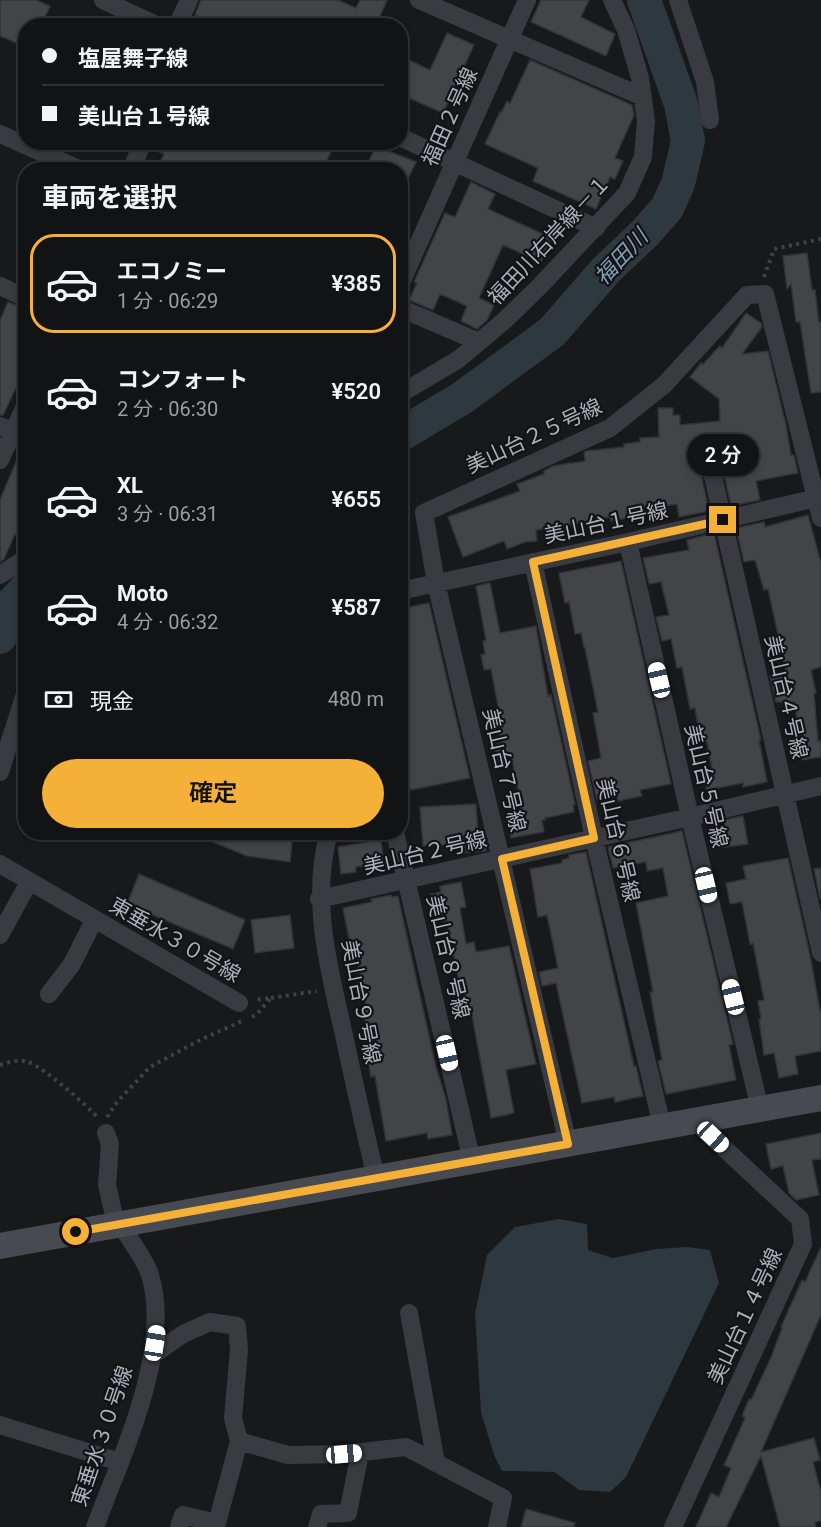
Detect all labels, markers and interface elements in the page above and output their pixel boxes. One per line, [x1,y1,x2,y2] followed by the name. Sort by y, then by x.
[78,46,188,71] text: 塩屋舞子線
[418,64,482,170] street label: 福田２号線
[78,104,210,129] text: 美山台１号線
[483,170,615,310] street label: 福田川右岸線－１
[42,182,177,214] text: 車両を選択
[589,223,654,290] water label: 福田川
[45,257,99,311] icon: car
[117,259,227,284] text: エコノミー
[332,271,381,296] text: ¥385
[117,289,218,313] text: 1 分 · 06:29
[45,365,99,419] icon: car
[117,367,248,392] text: コンフォート
[332,379,381,404] text: ¥520
[462,394,606,478] street label: 美山台２５号線
[117,397,218,421] text: 2 分 · 06:30
[687,433,759,475] callout: 2 分
[705,443,741,467] text: 2 分
[45,473,99,527] icon: car
[117,473,143,498] text: XL
[332,487,381,512] text: ¥655
[542,498,670,548] street label: 美山台１号線
[117,502,218,526] text: 3 分 · 06:31
[709,506,736,533] route end
[45,581,99,635] icon: car
[117,581,168,606] text: Moto
[332,595,381,620] text: ¥587
[117,610,218,634] text: 4 分 · 06:32
[760,633,812,761] street label: 美山台４号線
[646,660,672,700] car
[42,683,75,716] icon: cash
[328,687,384,711] text: 480 m
[90,689,134,714] text: 現金
[478,706,530,834] street label: 美山台７号線
[680,722,732,850] street label: 美山台５号線
[42,759,384,828] button: 確定
[592,776,644,904] street label: 美山台６号線
[361,827,489,879] street label: 美山台２号線
[693,865,719,905] car
[105,893,245,987] street label: 東垂水３０号線
[422,893,474,1021] street label: 美山台８号線
[337,938,385,1066] street label: 美山台９号線
[720,977,746,1017] car
[434,1033,460,1073] car
[694,1118,732,1156] car
[62,1218,89,1245] route start
[703,1244,787,1388] street label: 美山台１４号線
[143,1324,167,1362] car
[67,1363,137,1509] street label: 東垂水３０号線
[325,1443,363,1465] car

